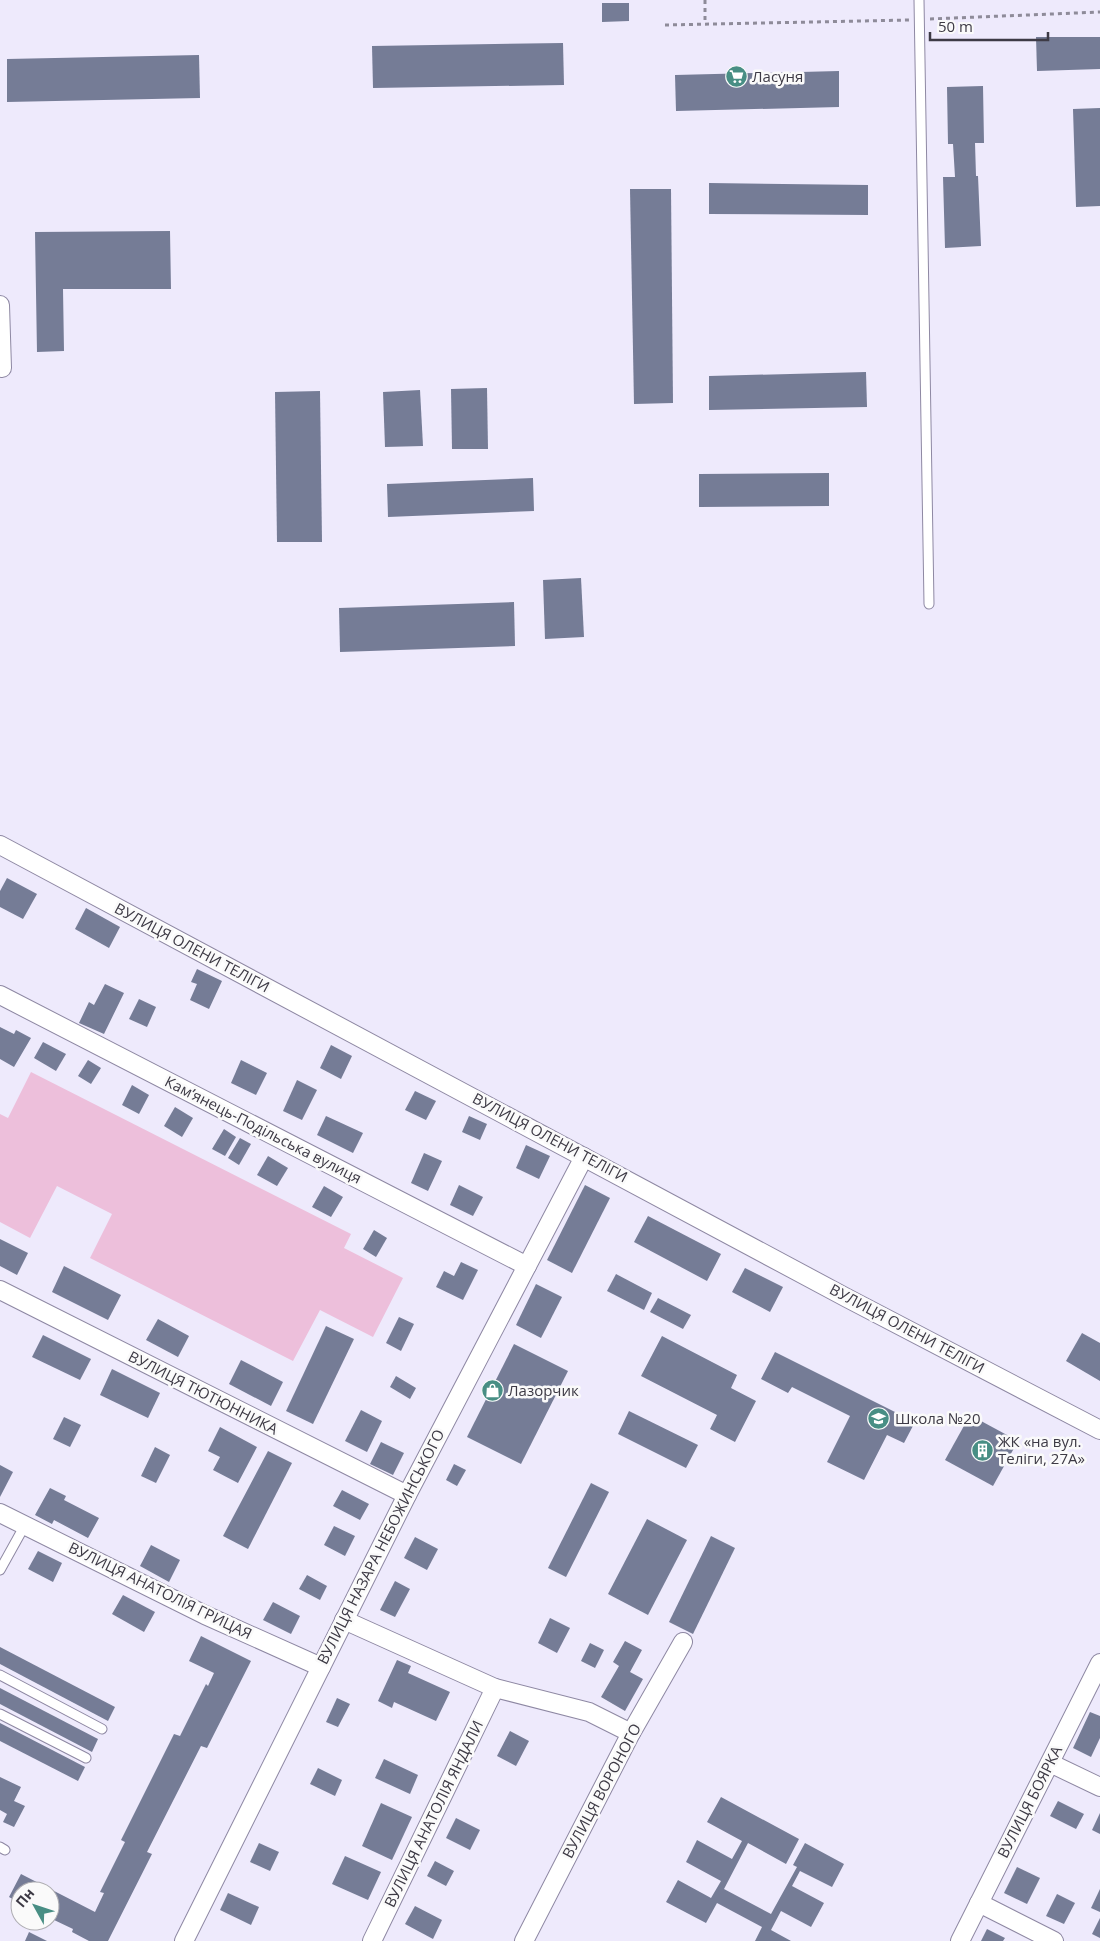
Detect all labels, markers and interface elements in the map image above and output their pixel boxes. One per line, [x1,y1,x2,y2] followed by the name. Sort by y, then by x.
[930,10,1048,42] scale bar
[938,16,973,36] text: 50 m
[724,65,748,89] supermarket icon: Ласуня
[752,66,803,86] place label: Ласуня
[111,898,273,997] street label: ВУЛИЦЯ ОЛЕНИ ТЕЛІГИ
[162,1071,365,1188] street label: Камʼянець-Подільська вулиця
[469,1088,631,1187] street label: ВУЛИЦЯ ОЛЕНИ ТЕЛІГИ
[826,1279,988,1378] street label: ВУЛИЦЯ ОЛЕНИ ТЕЛІГИ
[125,1346,282,1439] street label: ВУЛИЦЯ ТЮТЮННИКА
[480,1379,504,1403] shop icon: Лазорчик
[508,1380,579,1400] place label: Лазорчик
[867,1407,891,1431] school or university icon: Школа №20
[895,1408,981,1428] place label: Школа №20
[312,1426,448,1667] street label: ВУЛИЦЯ НАЗАРА НЕБОЖИНСЬКОГО
[998,1431,1085,1468] place label: ЖК «на вул. Теліги, 27А»
[970,1439,994,1463] building icon: ЖК «на вул. Теліги, 27А»
[65,1537,255,1643] street label: ВУЛИЦЯ АНАТОЛІЯ ГРИЦАЯ
[379,1717,487,1910] street label: ВУЛИЦЯ АНАТОЛІЯ ЯНДАЛИ
[557,1720,645,1861] street label: ВУЛИЦЯ ВОРОНОГО
[992,1742,1066,1861] street label: ВУЛИЦЯ БОЯРКА
[10,1881,60,1931] north arrow
[11,1884,38,1911] text: Пн

